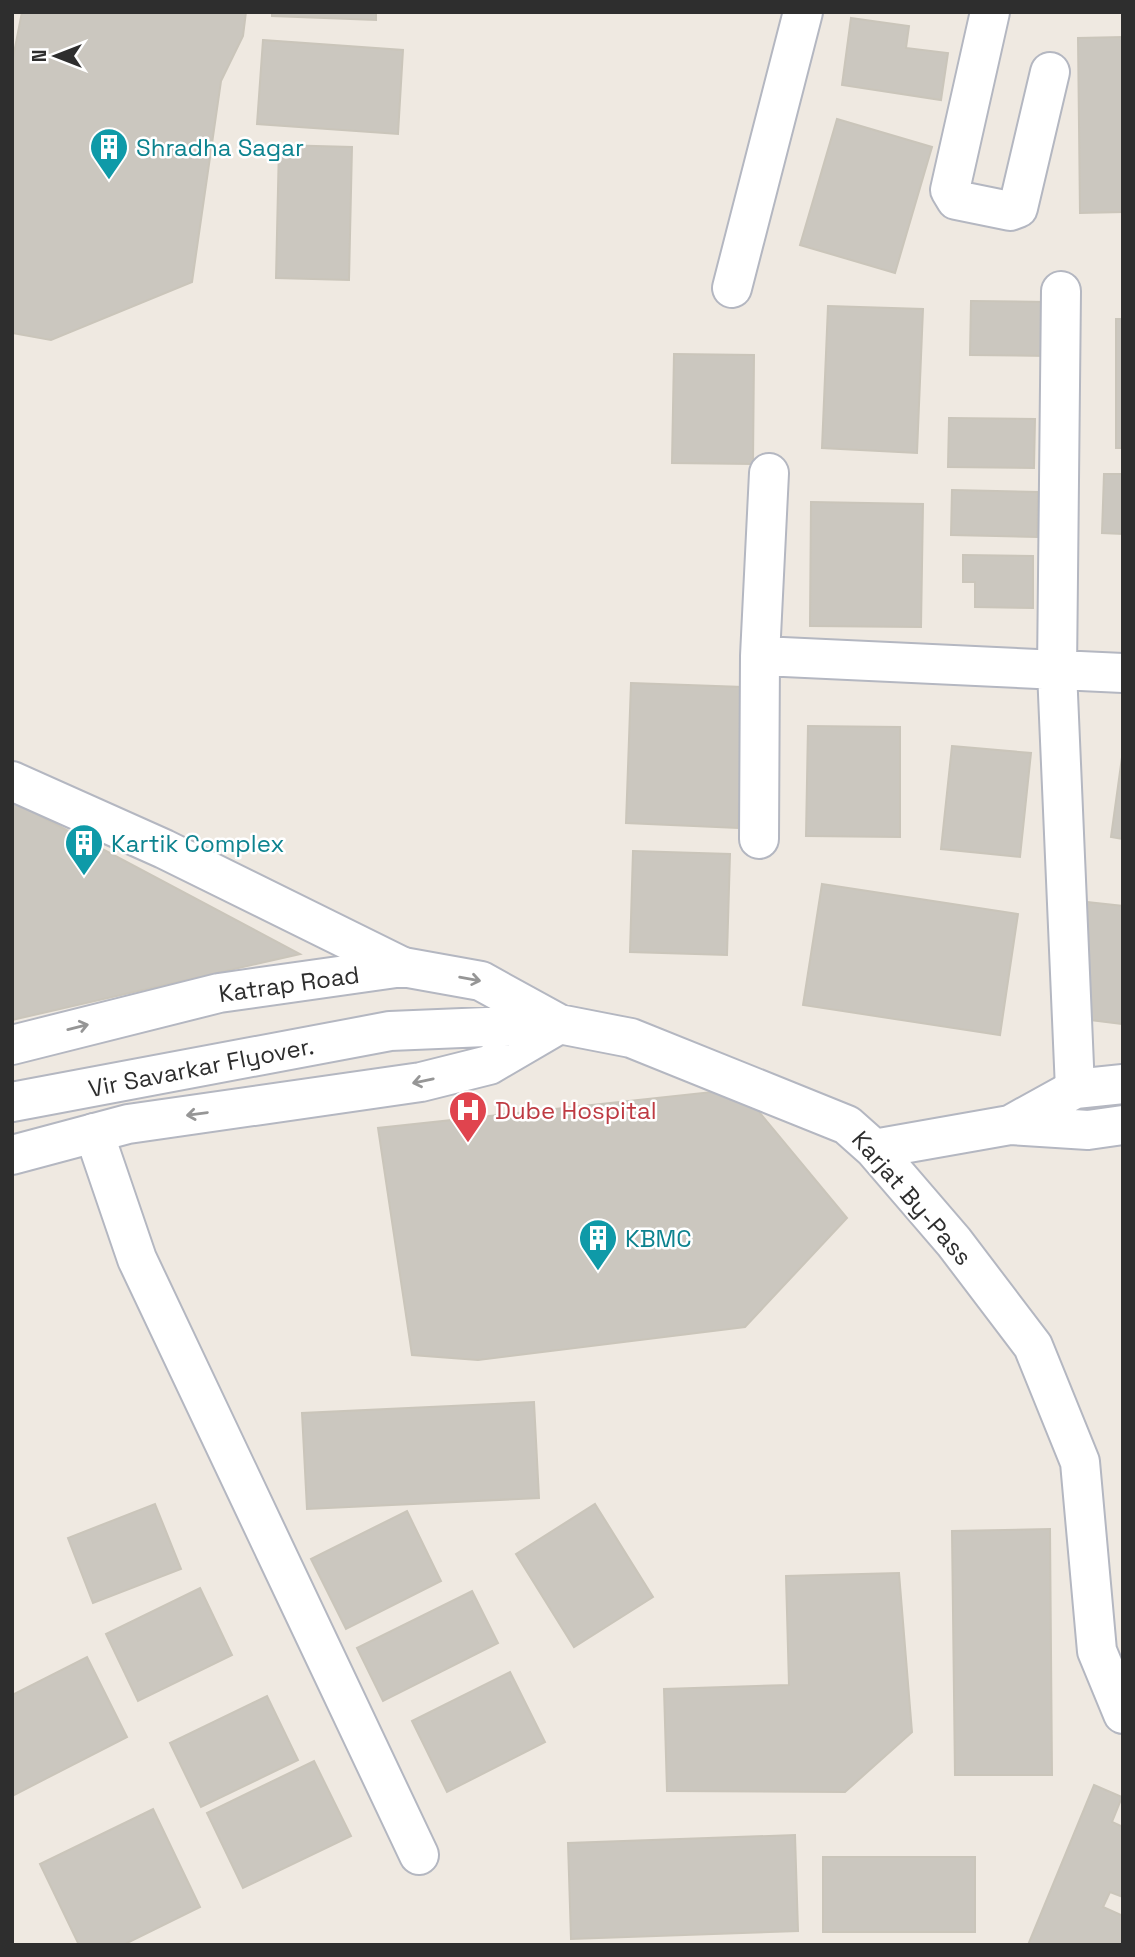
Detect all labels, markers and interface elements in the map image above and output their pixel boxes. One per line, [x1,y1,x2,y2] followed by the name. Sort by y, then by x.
[21,21,91,91] north arrow
[27,50,52,62] text: N
[88,126,130,181] building icon: Shradha Sagar
[136,132,304,163] place label: Shradha Sagar
[63,822,105,877] building icon: Kartik Complex
[111,828,284,859] place label: Kartik Complex
[217,959,361,1009] street label: Katrap Road
[458,973,481,986] one-way arrow
[66,1020,89,1033] one-way arrow
[86,1030,316,1104] street label: Vir Savarkar Flyover.
[412,1075,435,1089] one-way arrow
[447,1089,489,1144] hospital icon: Dube Hospital
[495,1095,657,1126] place label: Dube Hospital
[187,1108,209,1121] one-way arrow
[845,1124,979,1272] street label: Karjat By-Pass
[577,1217,619,1272] building icon: KBMC
[625,1223,692,1254] place label: KBMC

